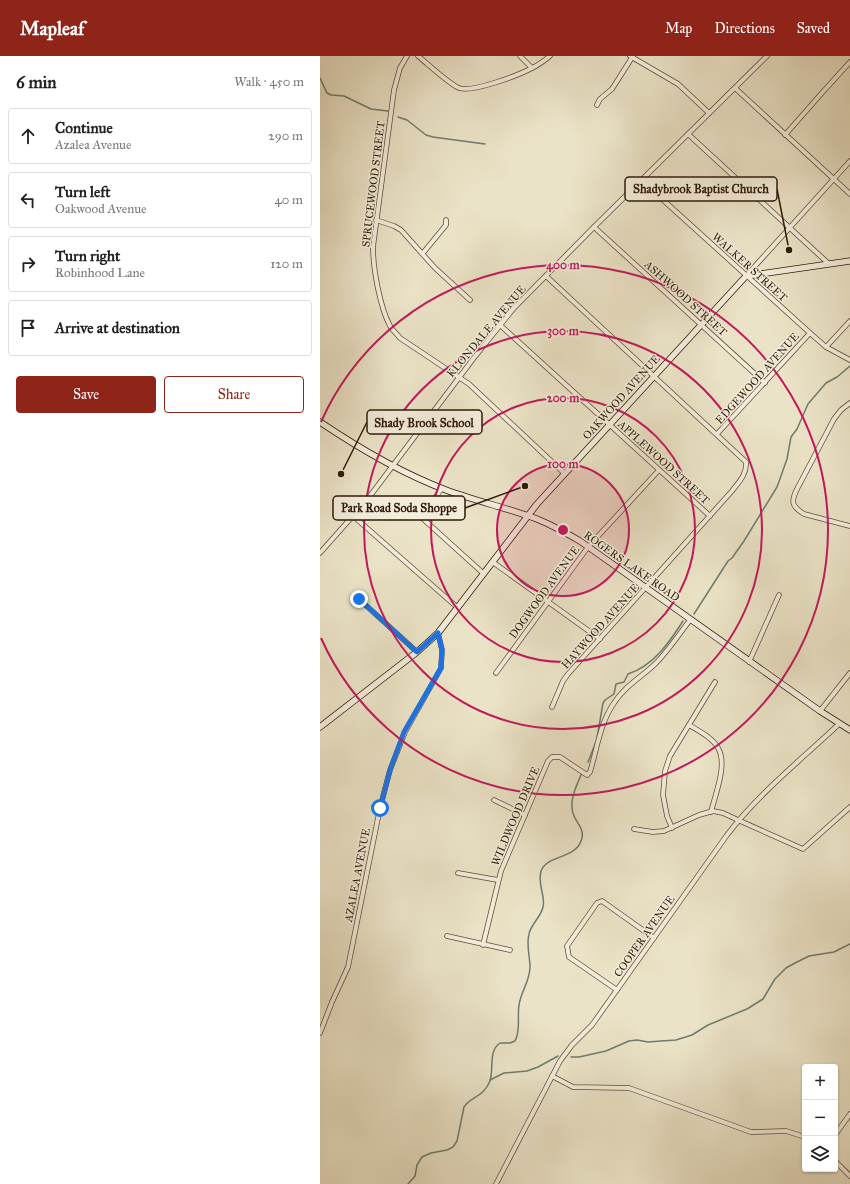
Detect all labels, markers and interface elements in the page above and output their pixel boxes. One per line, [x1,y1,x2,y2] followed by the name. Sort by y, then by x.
[20,17,84,40] text: Mapleaf
[665,20,692,37] text: Map
[714,20,775,37] text: Directions
[797,20,830,37] text: Saved
[16,72,57,93] text: 6 min
[234,74,304,90] text: Walk · 450 m
[55,119,113,137] text: Continue
[359,120,388,248] street label: SPRUCEWOOD STREET
[17,125,39,147] icon: ahead
[268,128,303,144] text: 290 m
[55,137,131,153] text: Azalea Avenue
[625,177,777,201] callout: Shadybrook Baptist Church
[633,182,769,197] text: Shadybrook Baptist Church
[55,183,111,201] text: Turn left
[17,189,39,211] icon: left
[274,192,303,208] text: 40 m
[55,201,147,217] text: Oakwood Avenue
[710,230,790,305] street label: WALKER STREET
[55,247,120,265] text: Turn right
[17,253,39,275] icon: right
[270,256,303,272] text: 120 m
[641,257,730,339] street label: ASHWOOD STREET
[546,258,581,273] text: 400 m
[55,265,145,281] text: Robinhood Lane
[444,283,529,380] street label: KLONDALE AVENUE
[17,317,39,339] icon: arrive
[55,319,180,337] text: Arrive at destination
[547,324,580,339] text: 300 m
[713,330,802,427] street label: EDGEWOOD AVENUE
[580,352,663,442] street label: OAKWOOD AVENUE
[16,376,156,413] button: Save
[164,376,304,413] button: Share
[547,391,580,405] text: 200 m
[367,410,482,434] callout: Shady Brook School
[374,416,475,431] text: Shady Brook School
[614,417,713,507] street label: APPLEWOOD STREET
[547,457,580,471] text: 100 m
[333,496,465,520] callout: Park Road Soda Shoppe
[341,501,457,516] text: Park Road Soda Shoppe
[556,523,570,537] centre of rings
[581,528,682,605] street label: ROGERS LAKE ROAD
[506,543,582,641] street label: DOGWOOD AVENUE
[559,581,642,672] street label: HAYWOOD AVENUE
[350,590,368,608] route end
[489,765,542,868] street label: WILDWOOD DRIVE
[371,799,389,817] route start
[342,827,373,924] street label: AZALEA AVENUE
[611,893,677,980] street label: COOPER AVENUE
[802,1064,838,1172] map controls
[802,1064,838,1100] button: +
[802,1100,838,1136] button: −
[802,1136,838,1172] button: layers

